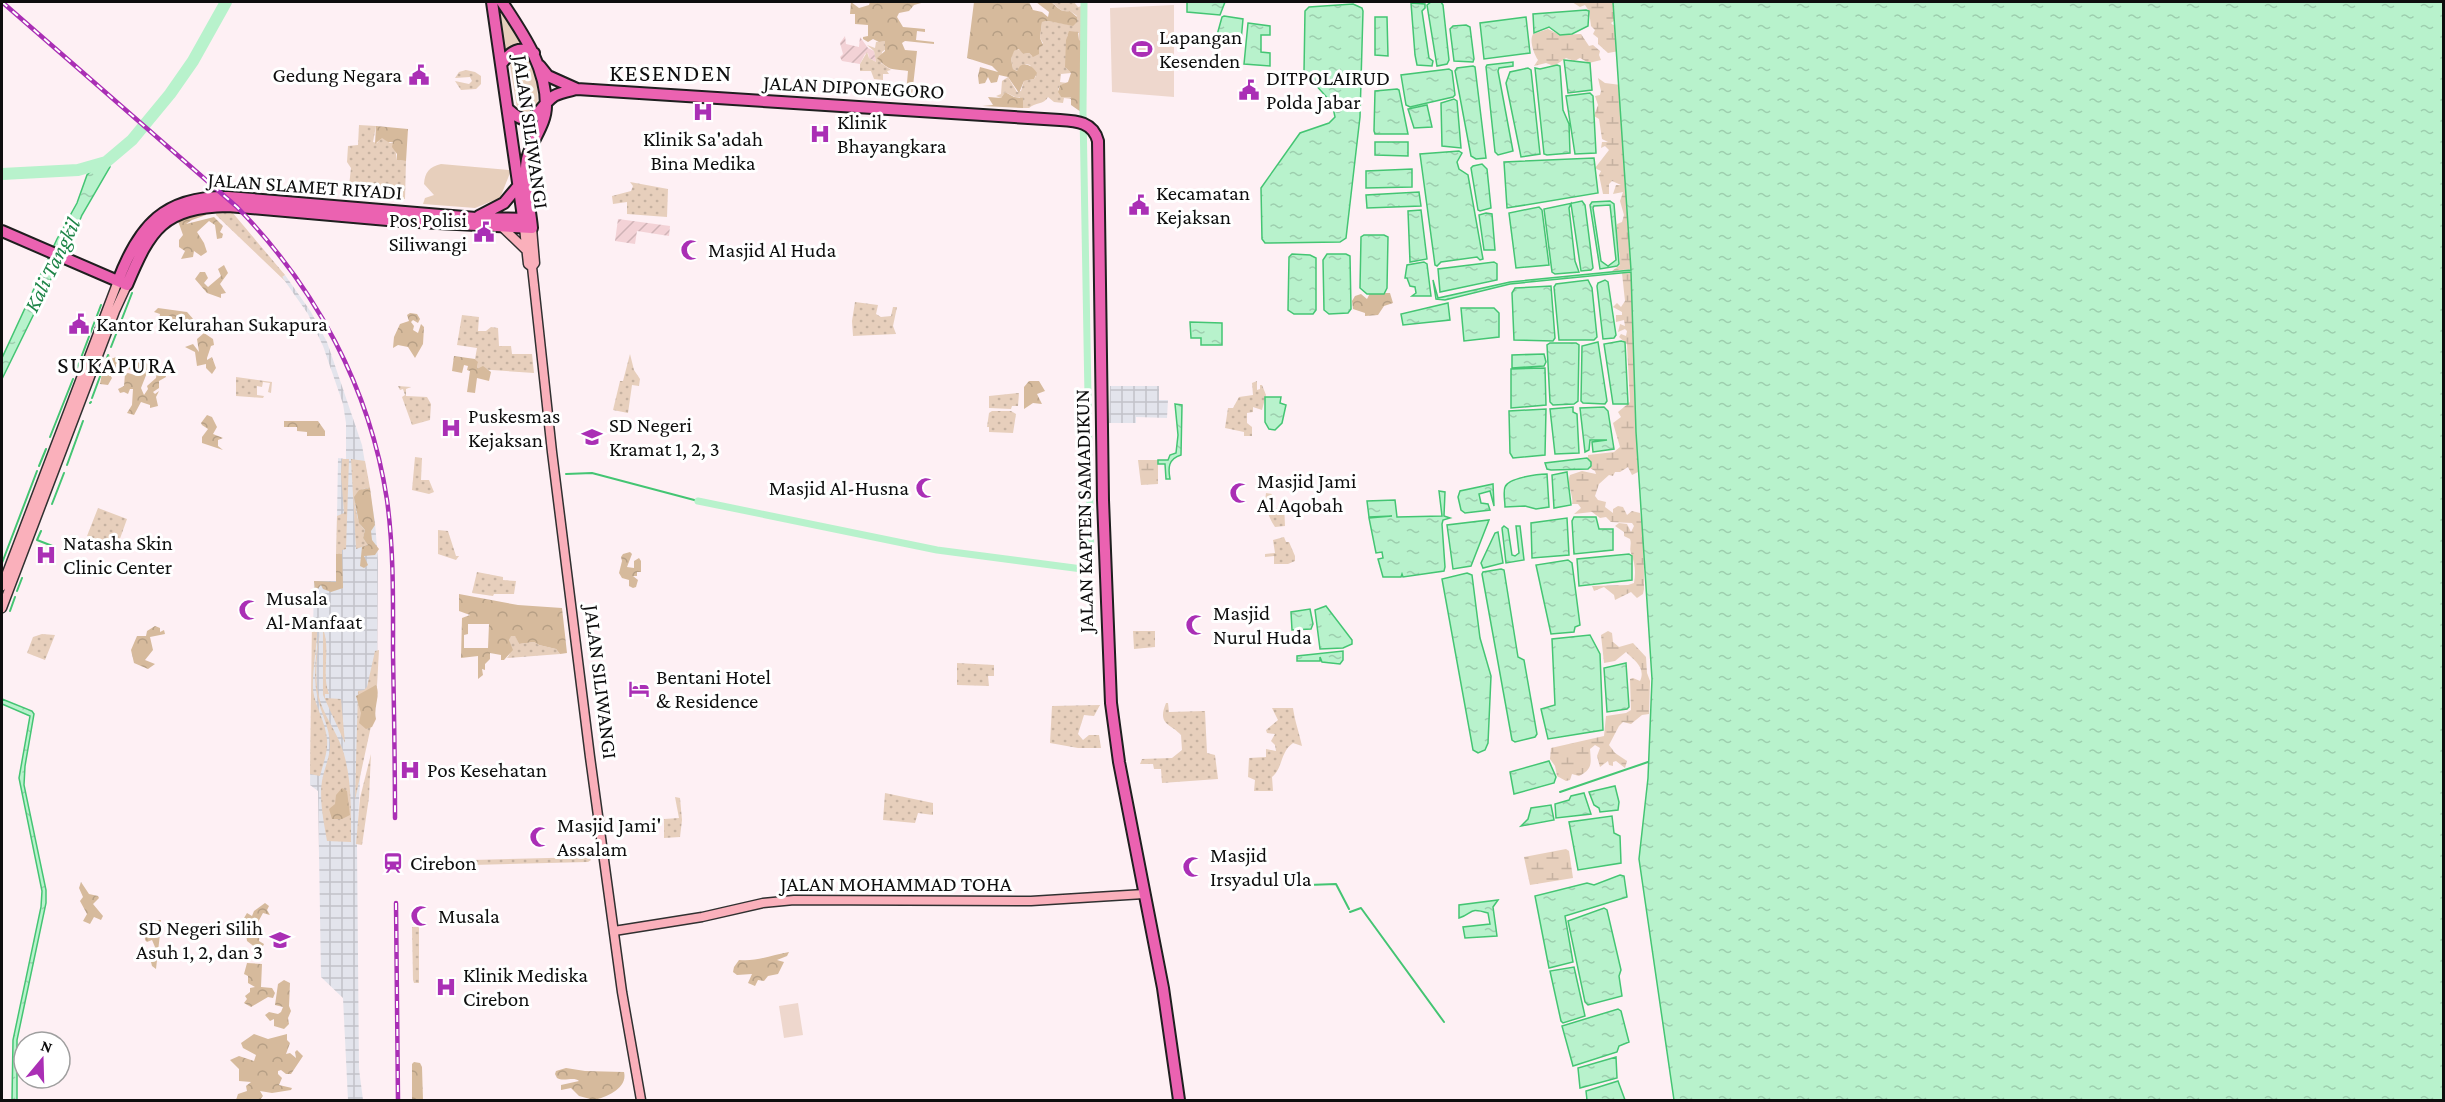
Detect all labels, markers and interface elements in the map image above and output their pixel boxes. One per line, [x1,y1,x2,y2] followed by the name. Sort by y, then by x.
[1159,25,1242,73] place label: Lapangan Kesenden
[1130,37,1154,61] sports icon: Lapangan Kesenden
[508,51,554,211] street label: JALAN SILIWANGI
[609,59,733,86] district label: KESENDEN
[272,63,402,87] place label: Gedung Negara
[407,63,431,87] public building icon: Gedung Negara
[1266,66,1390,114] place label: DITPOLAIRUD Polda Jabar
[761,70,945,104] street label: JALAN DIPONEGORO
[1237,78,1261,102] public building icon: DITPOLAIRUD Polda Jabar
[691,100,715,124] hospital icon: Klinik Sa'adah Bina Medika
[837,110,947,158] place label: Klinik Bhayangkara
[808,122,832,146] hospital icon: Klinik Bhayangkara
[643,127,763,175] place label: Klinik Sa'adah Bina Medika
[205,167,403,205] street label: JALAN SLAMET RIYADI
[1156,181,1250,229] place label: Kecamatan Kejaksan
[1127,193,1151,217] public building icon: Kecamatan Kejaksan
[389,208,468,256] place label: Pos Polisi Siliwangi
[19,213,86,316] water label: Kali Tangkil
[472,220,496,244] public building icon: Pos Polisi Siliwangi
[679,238,703,262] mosque icon: Masjid Al Huda
[708,238,836,262] place label: Masjid Al Huda
[67,312,91,336] public building icon: Kantor Kelurahan Sukapura
[96,312,328,336] place label: Kantor Kelurahan Sukapura
[57,351,177,378] district label: SUKAPURA
[1070,389,1098,635] street label: JALAN KAPTEN SAMADIKUN
[468,404,560,452] place label: Puskesmas Kejaksan
[609,413,720,461] place label: SD Negeri Kramat 1, 2, 3
[439,416,463,440] hospital icon: Puskesmas Kejaksan
[580,425,604,449] school or university icon: SD Negeri Kramat 1, 2, 3
[1257,469,1357,517] place label: Masjid Jami Al Aqobah
[769,476,909,500] place label: Masjid Al-Husna
[914,476,938,500] mosque icon: Masjid Al-Husna
[1228,481,1252,505] mosque icon: Masjid Jami Al Aqobah
[63,531,173,579] place label: Natasha Skin Clinic Center
[34,543,58,567] hospital icon: Natasha Skin Clinic Center
[266,586,363,634] place label: Musala Al-Manfaat
[237,598,261,622] mosque icon: Musala Al-Manfaat
[579,601,622,761] street label: JALAN SILIWANGI
[1213,601,1312,649] place label: Masjid Nurul Huda
[1184,613,1208,637] mosque icon: Masjid Nurul Huda
[656,665,771,713] place label: Bentani Hotel & Residence
[627,677,651,701] hotel icon: Bentani Hotel & Residence
[398,758,422,782] hospital icon: Pos Kesehatan
[427,758,547,782] place label: Pos Kesehatan
[557,813,661,861] place label: Masjid Jami' Assalam
[528,825,552,849] mosque icon: Masjid Jami' Assalam
[1210,843,1312,891] place label: Masjid Irsyadul Ula
[381,851,405,875] station icon: Cirebon
[410,851,477,875] place label: Cirebon
[1181,855,1205,879] mosque icon: Masjid Irsyadul Ula
[778,872,1012,896] street label: JALAN MOHAMMAD TOHA
[409,904,433,928] mosque icon: Musala
[438,904,500,928] place label: Musala
[136,916,263,964] place label: SD Negeri Silih Asuh 1, 2, dan 3
[268,928,292,952] school or university icon: SD Negeri Silih Asuh 1, 2, dan 3
[463,963,588,1011] place label: Klinik Mediska Cirebon
[434,975,458,999] hospital icon: Klinik Mediska Cirebon
[12,1030,72,1090] north arrow
[39,1036,55,1056] text: N

